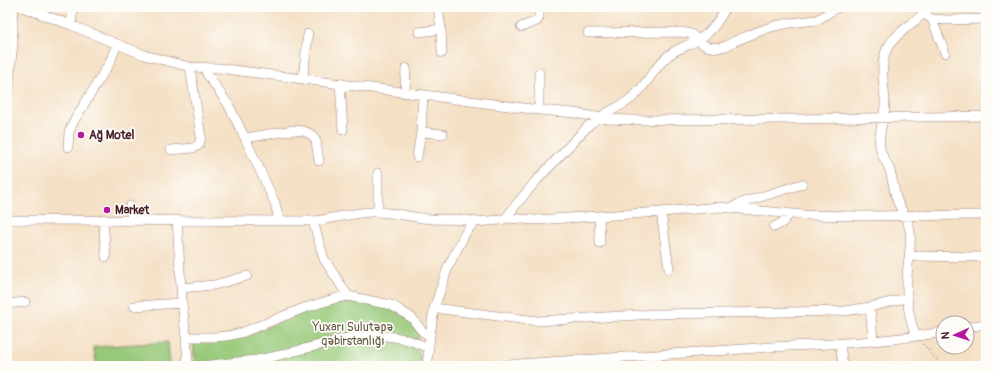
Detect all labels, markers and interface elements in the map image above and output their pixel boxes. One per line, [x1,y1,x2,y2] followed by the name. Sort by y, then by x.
[89,128,135,143] place label: Ağ Motel
[76,130,86,140] marker: Ağ Motel
[115,203,150,218] place label: Market
[102,205,112,215] marker: Market
[935,315,975,355] north arrow
[311,320,394,349] park label: Yuxarı Sulutəpə qəbirstanlığı
[939,331,952,340] text: N

